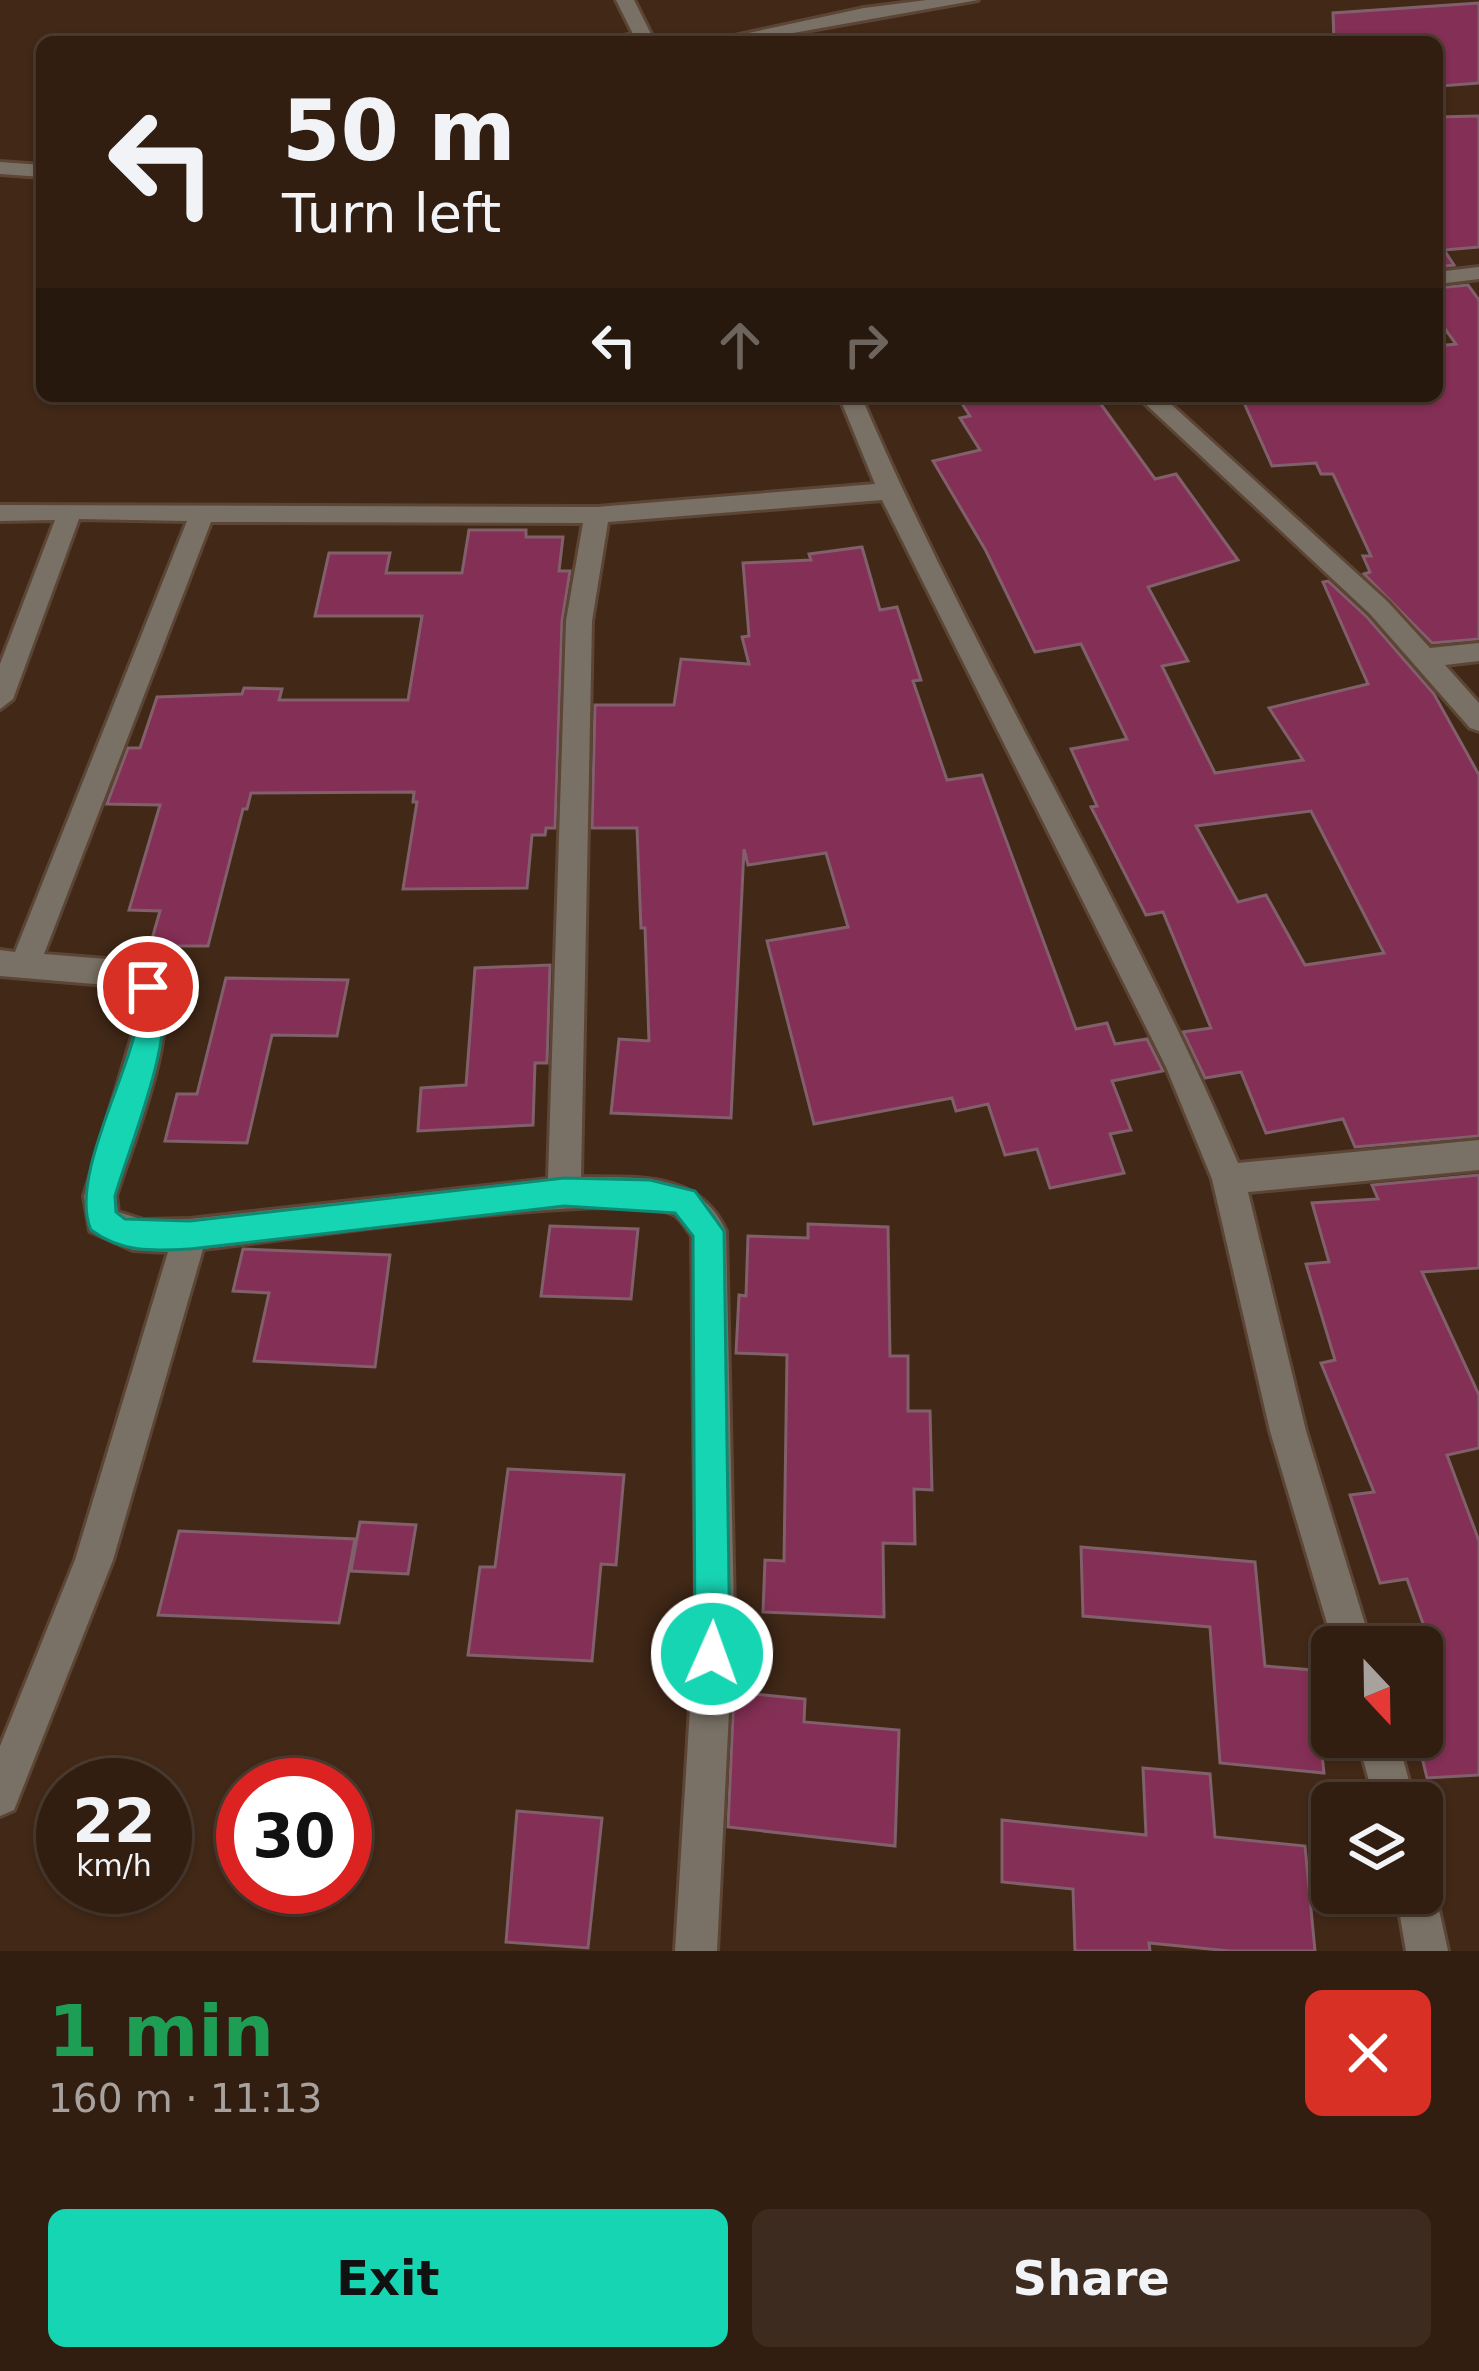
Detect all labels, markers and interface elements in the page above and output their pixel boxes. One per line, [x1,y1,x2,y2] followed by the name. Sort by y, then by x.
[282,82,516,180] text: 50 m
[84,84,240,240] icon: left
[282,182,501,245] text: Turn left
[581,312,647,378] icon: left
[707,312,773,378] icon: ahead
[833,312,899,378] icon: right
[97,936,199,1038] pin
[115,954,181,1020] icon: arrive
[649,1591,775,1717] position arrow
[1311,1626,1443,1758] north arrow
[1311,1626,1443,1914] map controls
[216,1758,372,1914] speed limit sign: 30
[1311,1782,1443,1914] button: layers
[72,1786,156,1856] text: 22
[76,1848,152,1883] text: km/h
[48,1989,274,2073] text: 1 min
[1305,1990,1431,2116] button: close
[48,2076,322,2121] text: 160 m · 11:13
[48,2209,728,2347] button: Exit
[752,2209,1431,2347] button: Share

